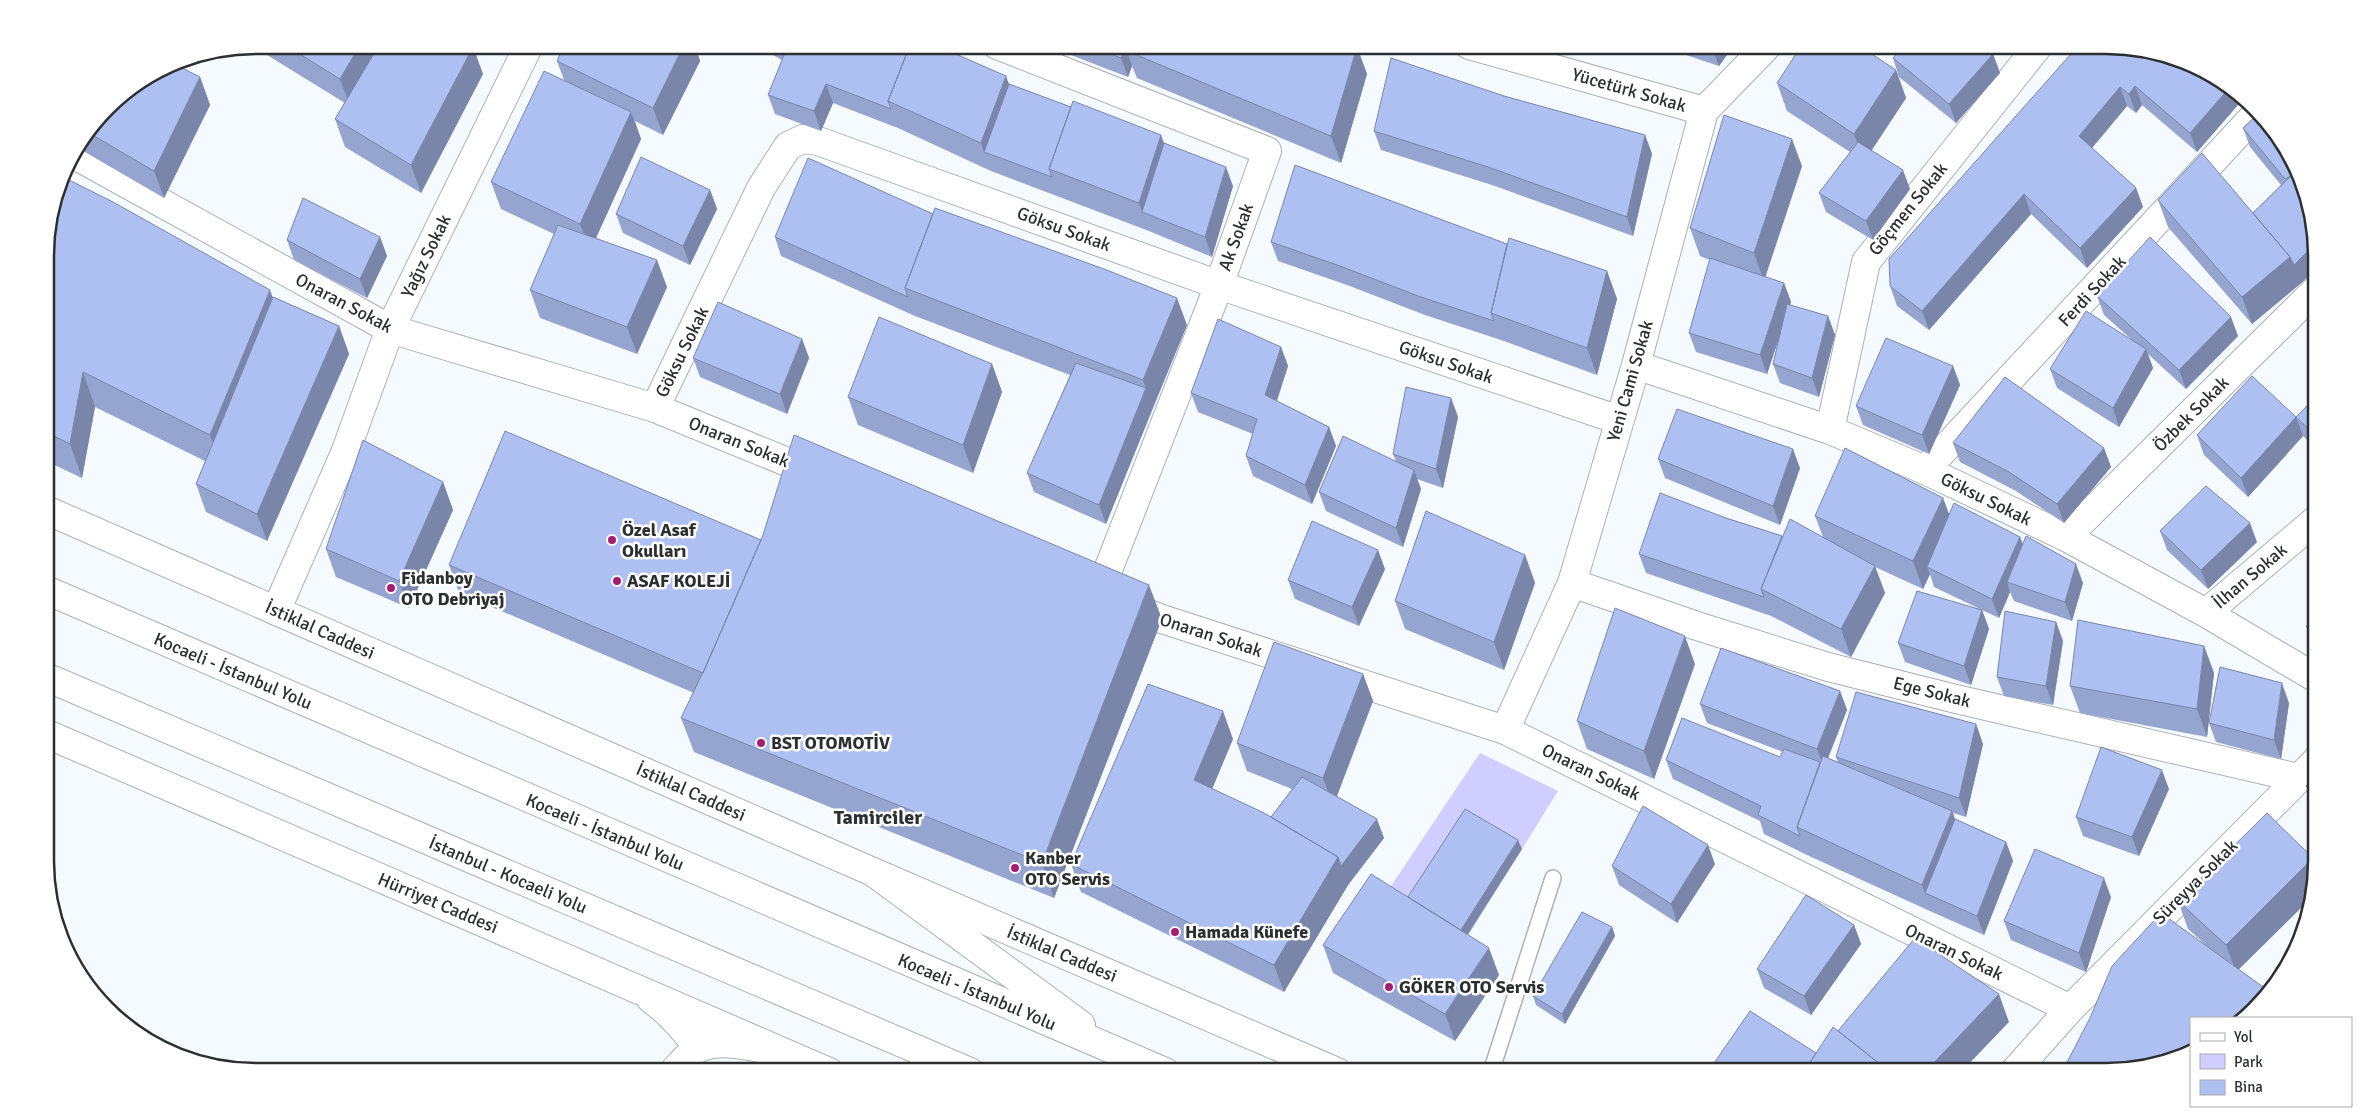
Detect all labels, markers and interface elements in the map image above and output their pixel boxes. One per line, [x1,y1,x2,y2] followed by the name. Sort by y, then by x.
[1569,63,1689,117] street label: Yücetürk Sokak
[1864,158,1952,260] street label: Göçmen Sokak
[1214,200,1258,274] street label: Ak Sokak
[1014,202,1114,256] street label: Göksu Sokak
[396,211,456,301] street label: Yağız Sokak
[2054,251,2130,331] street label: Ferdi Sokak
[292,268,396,338] street label: Onaran Sokak
[651,303,713,401] street label: Göksu Sokak
[1602,318,1658,444] street label: Yeni Cami Sokak
[1396,336,1496,388] street label: Göksu Sokak
[2149,372,2233,456] street label: Özbek Sokak
[685,412,793,472] street label: Onaran Sokak
[1937,468,2035,530] street label: Göksu Sokak
[622,519,697,562] place label: Özel Asaf Okulları
[606,534,618,546] marker: Özel Asaf Okulları
[2209,539,2291,613] street label: İlhan Sokak
[401,567,504,610] place label: Fidanboy OTO Debriyaj
[627,570,730,592] place label: ASAF KOLEJİ
[611,575,623,587] marker: ASAF KOLEJİ
[385,582,397,594] marker: Fidanboy OTO Debriyaj
[262,596,378,664] street label: İstiklal Caddesi
[1157,608,1265,662] street label: Onaran Sokak
[150,628,316,714] street label: Kocaeli - İstanbul Yolu
[1891,672,1973,712] street label: Ege Sokak
[771,732,890,754] place label: BST OTOMOTİV
[755,737,767,749] marker: BST OTOMOTİV
[1538,739,1644,805] street label: Onaran Sokak
[633,758,749,826] street label: İstiklal Caddesi
[522,789,688,875] street label: Kocaeli - İstanbul Yolu
[834,805,922,830] district label: Tamirciler
[425,832,591,918] street label: İstanbul - Kocaeli Yolu
[2148,835,2242,929] street label: Süreyya Sokak
[1025,847,1110,890] place label: Kanber OTO Servis
[1009,862,1021,874] marker: Kanber OTO Servis
[375,868,501,938] street label: Hürriyet Caddesi
[1901,919,2007,985] street label: Onaran Sokak
[1004,921,1120,987] street label: İstiklal Caddesi
[1185,921,1308,943] place label: Hamada Künefe
[1169,926,1181,938] marker: Hamada Künefe
[894,949,1060,1035] street label: Kocaeli - İstanbul Yolu
[1399,976,1544,998] place label: GÖKER OTO Servis
[1383,981,1395,993] marker: GÖKER OTO Servis
[2190,1017,2352,1107] legend
[2234,1028,2253,1046] text: Yol
[2234,1053,2263,1071] text: Park
[2234,1078,2263,1096] text: Bina

